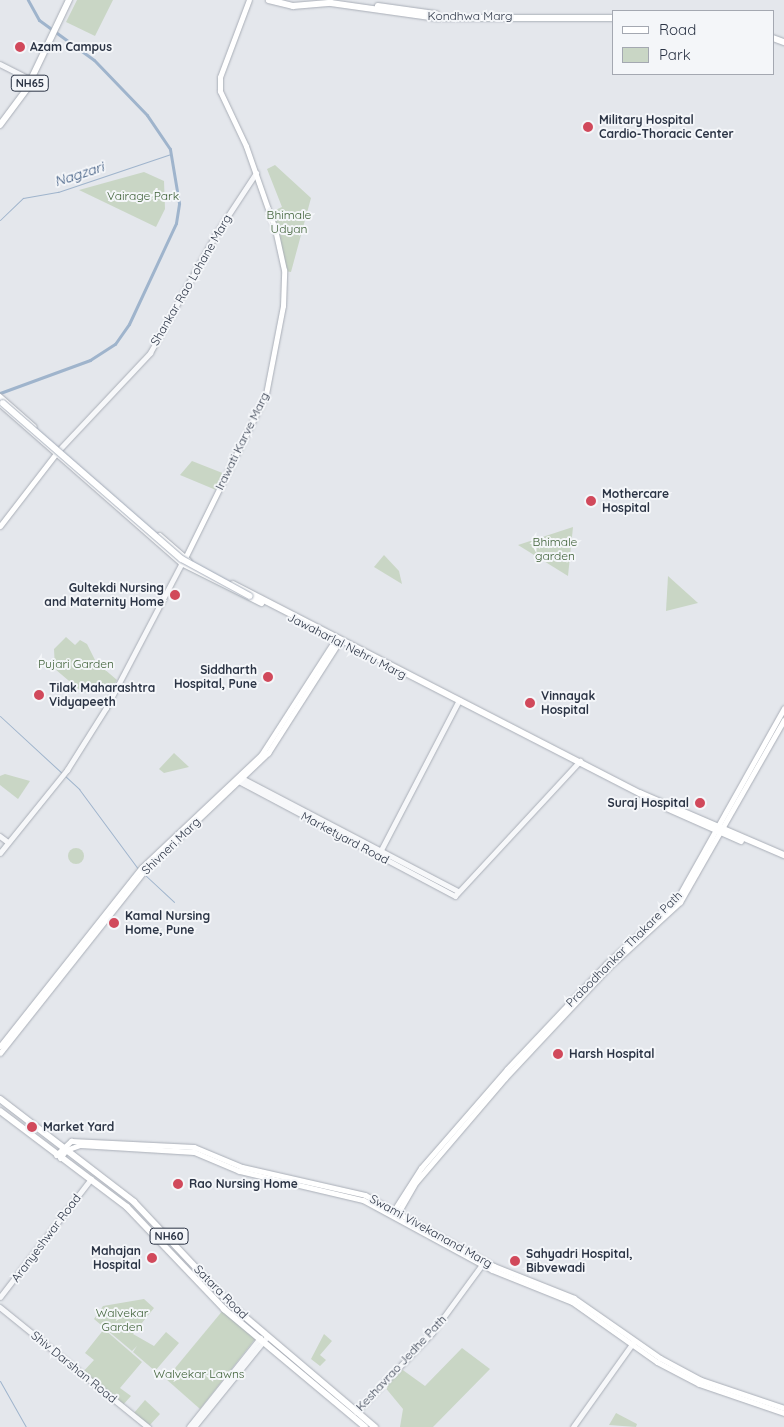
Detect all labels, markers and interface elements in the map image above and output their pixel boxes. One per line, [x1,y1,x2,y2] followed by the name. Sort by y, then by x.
[428,9,512,23] street label: Kondhwa Marg
[612,10,774,75] legend
[659,20,696,39] text: Road
[30,40,112,54] place label: Azam Campus
[14,41,26,53] marker: Azam Campus
[659,45,691,64] text: Park
[10,75,50,92] road number: NH65
[599,113,734,141] place label: Military Hospital Cardio-Thoracic Center
[581,120,595,134] marker: Military Hospital Cardio-Thoracic Center
[52,158,106,190] water label: Nagzari
[107,189,179,203] park label: Vairage Park
[267,208,311,236] park label: Bhimale Udyan
[148,212,234,348] street label: Shankar Rao Lohane Marg
[212,390,272,492] street label: Irawati Karve Marg
[602,487,669,515] place label: Mothercare Hospital
[584,494,598,508] marker: Mothercare Hospital
[533,535,577,563] park label: Bhimale garden
[44,581,164,609] place label: Gultekdi Nursing and Maternity Home
[168,588,182,602] marker: Gultekdi Nursing and Maternity Home
[285,610,409,682] street label: Jawaharlal Nehru Marg
[38,657,114,671] park label: Pujari Garden
[174,663,257,691] place label: Siddharth Hospital, Pune
[261,670,275,684] marker: Siddharth Hospital, Pune
[49,681,155,709] place label: Tilak Maharashtra Vidyapeeth
[33,689,45,701] marker: Tilak Maharashtra Vidyapeeth
[541,689,595,717] place label: Vinnayak Hospital
[523,696,537,710] marker: Vinnayak Hospital
[608,796,689,810] place label: Suraj Hospital
[693,796,707,810] marker: Suraj Hospital
[299,809,391,867] street label: Marketyard Road
[139,815,203,877] street label: Shivneri Marg
[563,888,685,1010] street label: Prabodhankar Thakare Path
[125,909,210,937] place label: Kamal Nursing Home, Pune
[107,916,121,930] marker: Kamal Nursing Home, Pune
[551,1047,565,1061] marker: Harsh Hospital
[569,1047,654,1061] place label: Harsh Hospital
[25,1120,39,1134] marker: Market Yard
[43,1120,114,1134] place label: Market Yard
[171,1177,185,1191] marker: Rao Nursing Home
[189,1177,298,1191] place label: Rao Nursing Home
[8,1191,84,1285] street label: Aranyeshwar Road
[367,1191,495,1271] street label: Swami Vivekanand Marg
[149,1228,189,1244] road number: NH60
[91,1244,141,1272] place label: Mahajan Hospital
[526,1247,632,1275] place label: Sahyadri Hospital, Bibvewadi
[145,1251,159,1265] marker: Mahajan Hospital
[508,1254,522,1268] marker: Sahyadri Hospital, Bibvewadi
[191,1262,251,1322] street label: Satara Road
[96,1306,148,1334] park label: Walvekar Garden
[353,1312,449,1414] street label: Keshavrao Jedhe Path
[28,1328,120,1406] street label: Shiv Darshan Road
[154,1367,244,1381] park label: Walvekar Lawns

